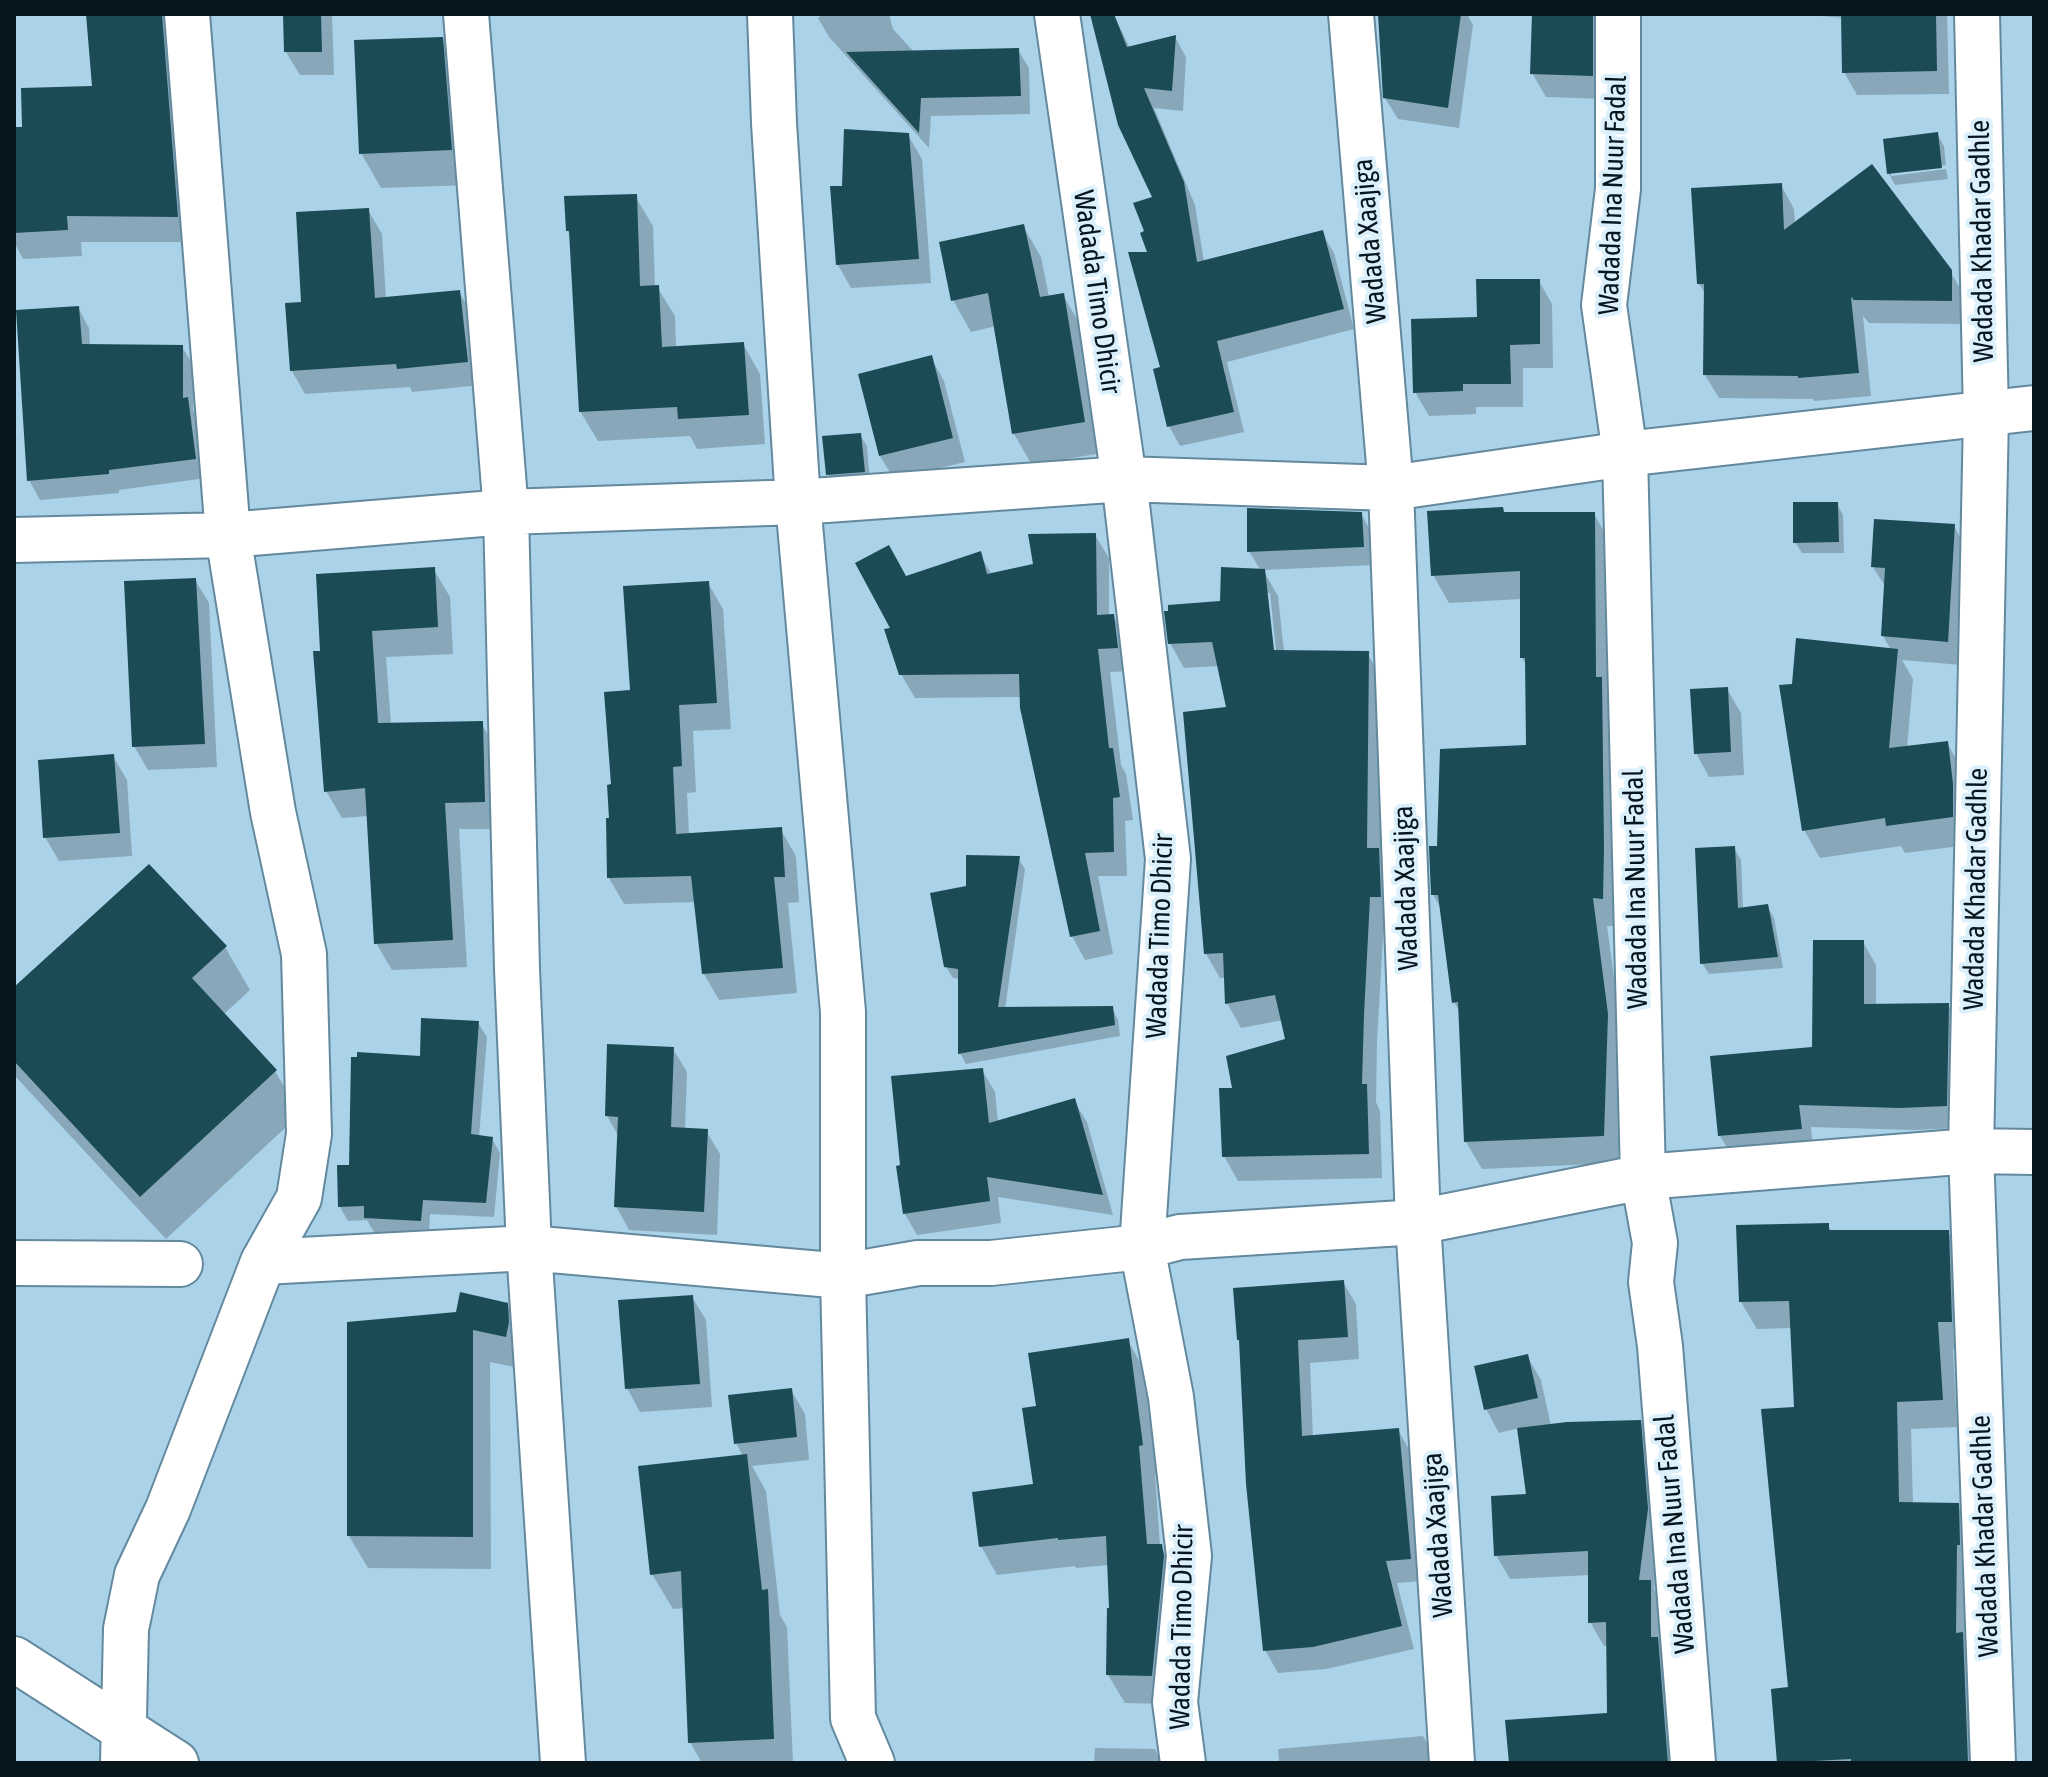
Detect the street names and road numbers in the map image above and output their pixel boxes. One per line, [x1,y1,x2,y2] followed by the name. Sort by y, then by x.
[1592,75,1634,315] street label: Wadada Ina Nuur Fadal
[1963,120,2001,362] street label: Wadada Khadar Gadhle
[1346,157,1394,325] street label: Wadada Xaajiga
[1066,188,1128,396] street label: Wadada Timo Dhicir
[1957,768,1995,1010] street label: Wadada Khadar Gadhle
[1617,769,1655,1009] street label: Wadada Ina Nuur Fadal
[1386,805,1426,971] street label: Wadada Xaajiga
[1140,833,1180,1039] street label: Wadada Timo Dhicir
[1648,1413,1702,1655] street label: Wadada Ina Nuur Fadal
[1964,1414,2006,1658] street label: Wadada Khadar Gadhle
[1415,1452,1461,1618] street label: Wadada Xaajiga
[1163,1524,1201,1730] street label: Wadada Timo Dhicir

